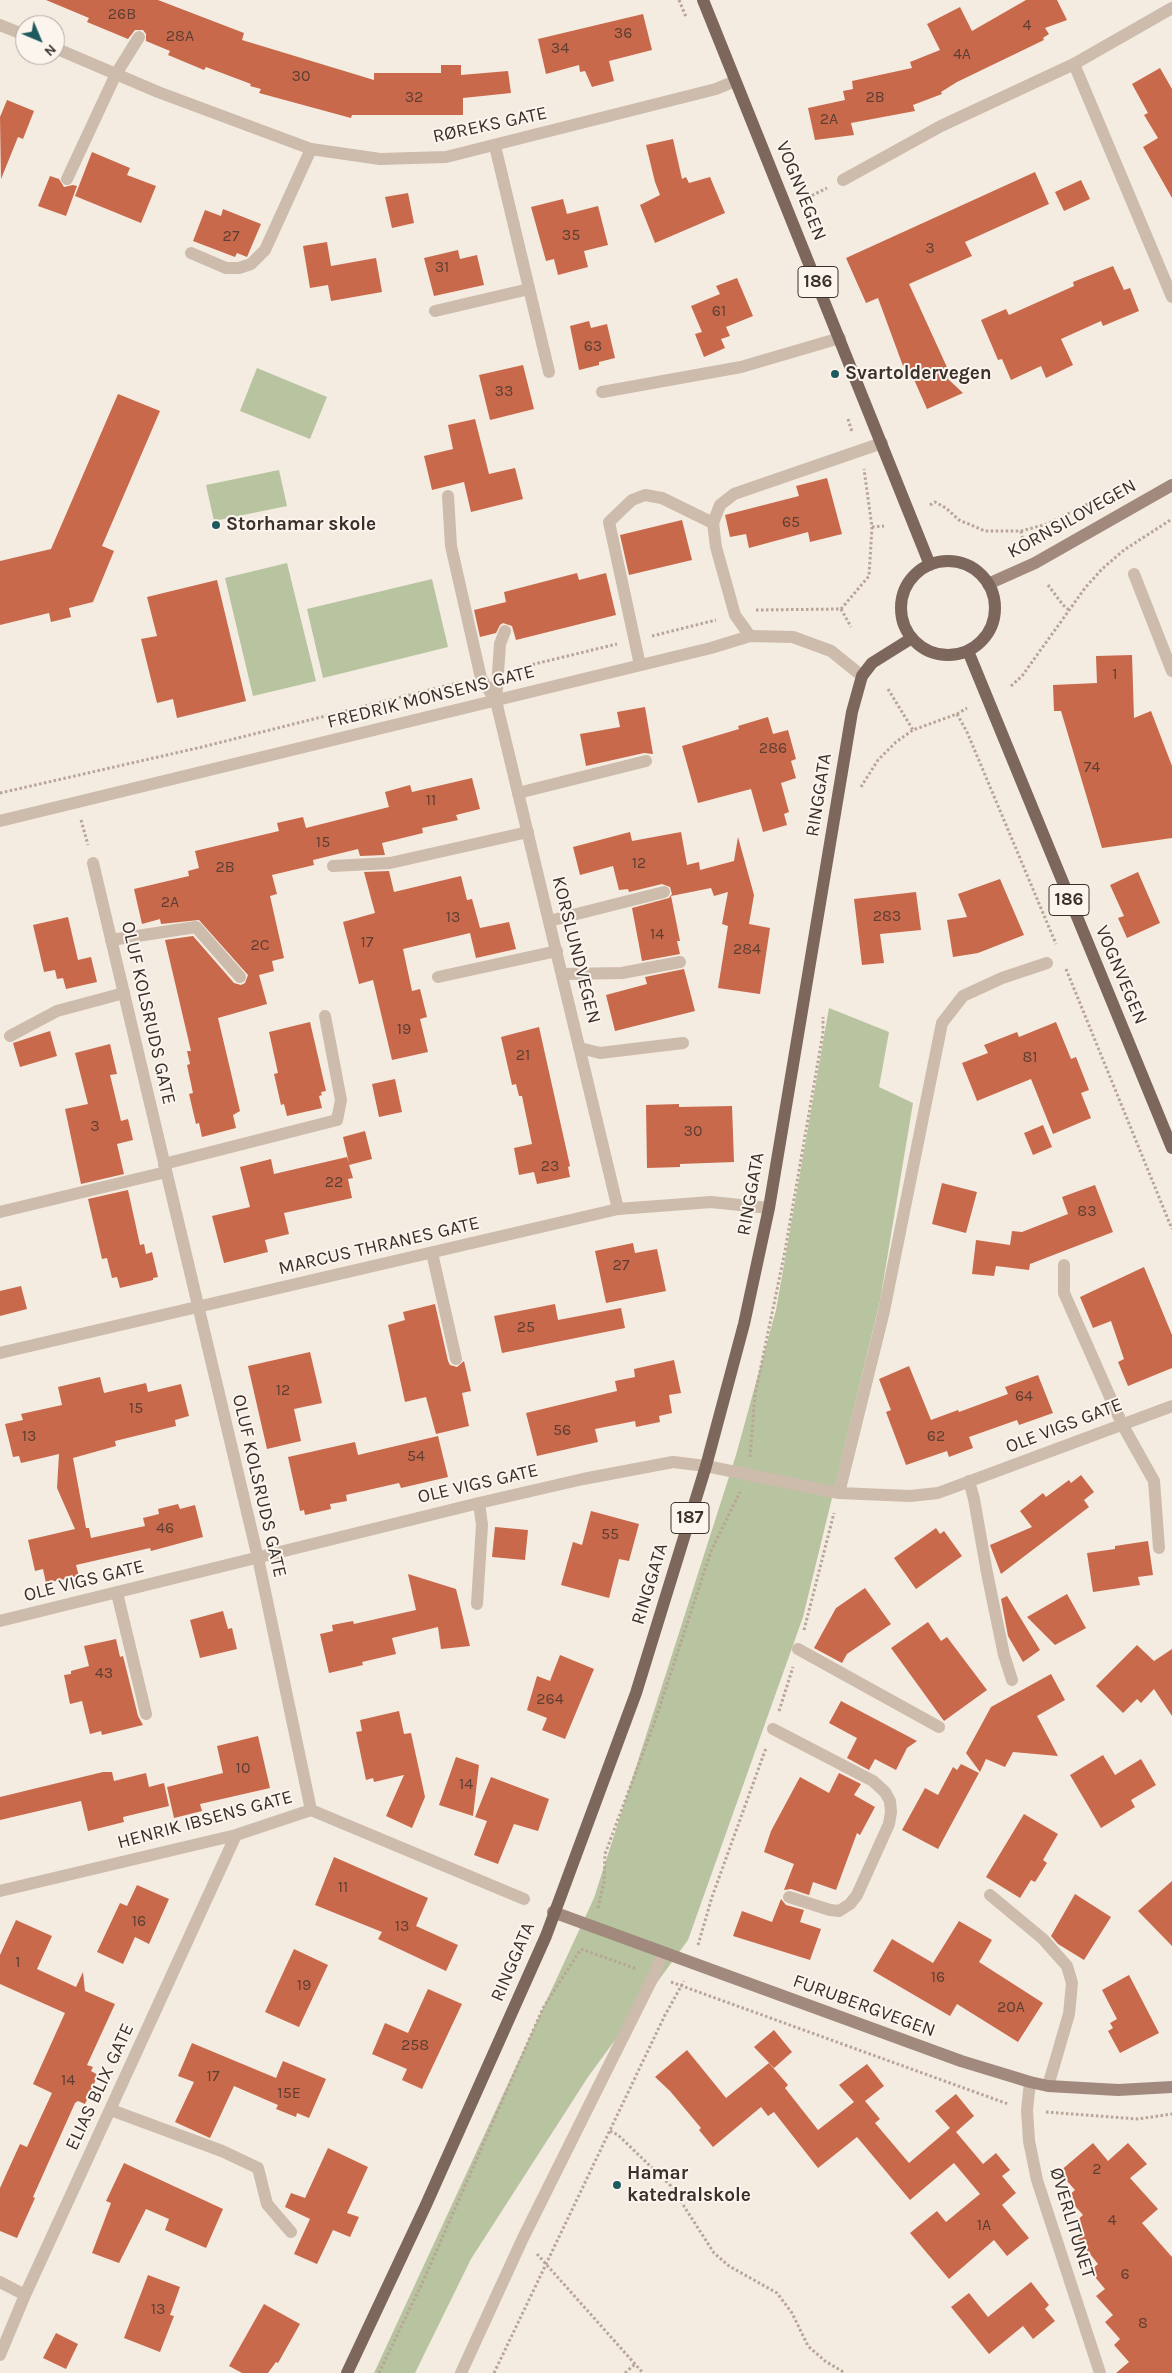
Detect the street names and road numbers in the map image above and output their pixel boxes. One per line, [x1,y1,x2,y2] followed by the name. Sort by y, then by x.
[431,102,549,148] street label: RØREKS GATE
[771,138,831,244] street label: VOGNVEGEN
[798,266,838,298] road number: 186
[1004,474,1140,564] street label: KORNSILOVEGEN
[325,660,537,734] street label: FREDRIK MONSENS GATE
[801,752,837,838] street label: RINGGATA
[547,874,605,1026] street label: KORSLUNDVEGEN
[1049,884,1089,916] road number: 186
[116,919,180,1107] street label: OLUF KOLSRUDS GATE
[1090,922,1152,1028] street label: VOGNVEGEN
[732,1151,770,1237] street label: RINGGATA
[276,1212,482,1280] street label: MARCUS THRANES GATE
[227,1392,291,1580] street label: OLUF KOLSRUDS GATE
[1002,1393,1126,1459] street label: OLE VIGS GATE
[415,1459,541,1509] street label: OLE VIGS GATE
[671,1502,709,1534] road number: 187
[627,1540,673,1628] street label: RINGGATA
[22,1555,146,1607] street label: OLE VIGS GATE
[115,1786,295,1854] street label: HENRIK IBSENS GATE
[486,1919,540,2005] street label: RINGGATA
[790,1970,938,2042] street label: FURUBERGVEGEN
[61,2020,139,2154] street label: ELIAS BLIX GATE
[1044,2165,1100,2281] street label: ØVERLITUNET

